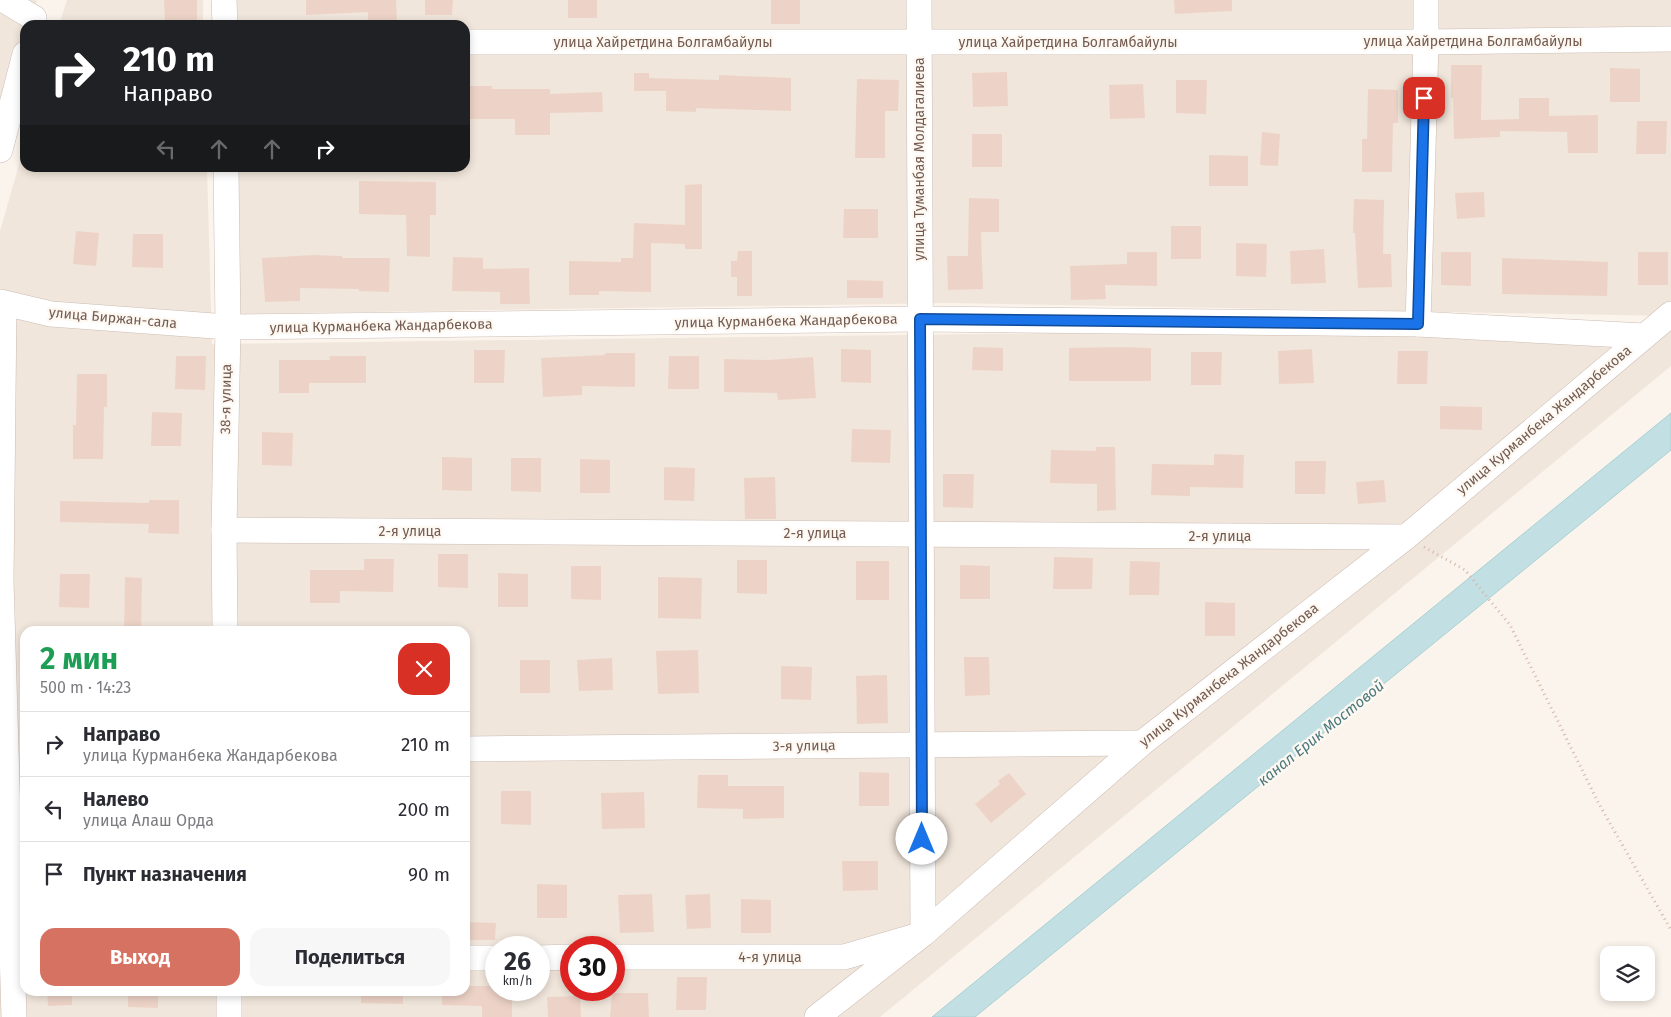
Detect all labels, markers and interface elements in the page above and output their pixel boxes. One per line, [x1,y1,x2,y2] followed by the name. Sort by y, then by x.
[1364,33,1582,50] street label: улица Хайретдина Болгамбайулы
[554,34,772,51] street label: улица Хайретдина Болгамбайулы
[959,34,1177,51] street label: улица Хайретдина Болгамбайулы
[123,38,215,80] text: 210 m
[40,40,105,105] icon: right
[911,57,928,261] street label: улица Туманбая Молдагалиева
[1403,77,1445,119] pin
[123,80,213,107] text: Направо
[1410,84,1438,112] icon: arrive
[152,135,180,163] icon: left
[205,135,233,163] icon: ahead
[258,135,286,163] icon: ahead
[311,135,339,163] icon: right
[48,304,178,332] street label: улица Биржан-сала
[674,311,898,331] street label: улица Курманбека Жандарбекова
[269,316,493,336] street label: улица Курманбека Жандарбекова
[1453,342,1635,498] street label: улица Курманбека Жандарбекова
[217,364,235,434] street label: 38-я улица
[379,523,441,540] street label: 2-я улица
[784,525,846,542] street label: 2-я улица
[1189,528,1251,545] street label: 2-я улица
[1136,600,1322,750] street label: улица Курманбека Жандарбекова
[40,641,118,677] text: 2 мин
[398,643,450,695] button: close
[1254,677,1388,789] water label: канал Ерик Мостовой
[40,678,131,697] text: 500 m · 14:23
[83,723,160,746] text: Направо
[40,730,68,758] icon: right
[401,733,450,756] text: 210 m
[772,737,836,755] street label: 3-я улица
[83,746,338,765] text: улица Курманбека Жандарбекова
[83,788,149,811] text: Налево
[40,795,68,823] icon: left
[398,798,450,821] text: 200 m
[83,811,214,830] text: улица Алаш Орда
[895,812,947,864] position arrow
[40,860,68,888] icon: arrive
[83,863,247,886] text: Пункт назначения
[408,863,450,886] text: 90 m
[40,928,240,986] button: Выход
[250,928,450,986] button: Поделиться
[560,936,625,1001] speed limit sign: 30
[1600,946,1655,1001] map controls
[1600,946,1655,1001] button: layers
[504,947,531,977] text: 26
[738,949,802,966] street label: 4-я улица
[503,974,532,988] text: km/h

